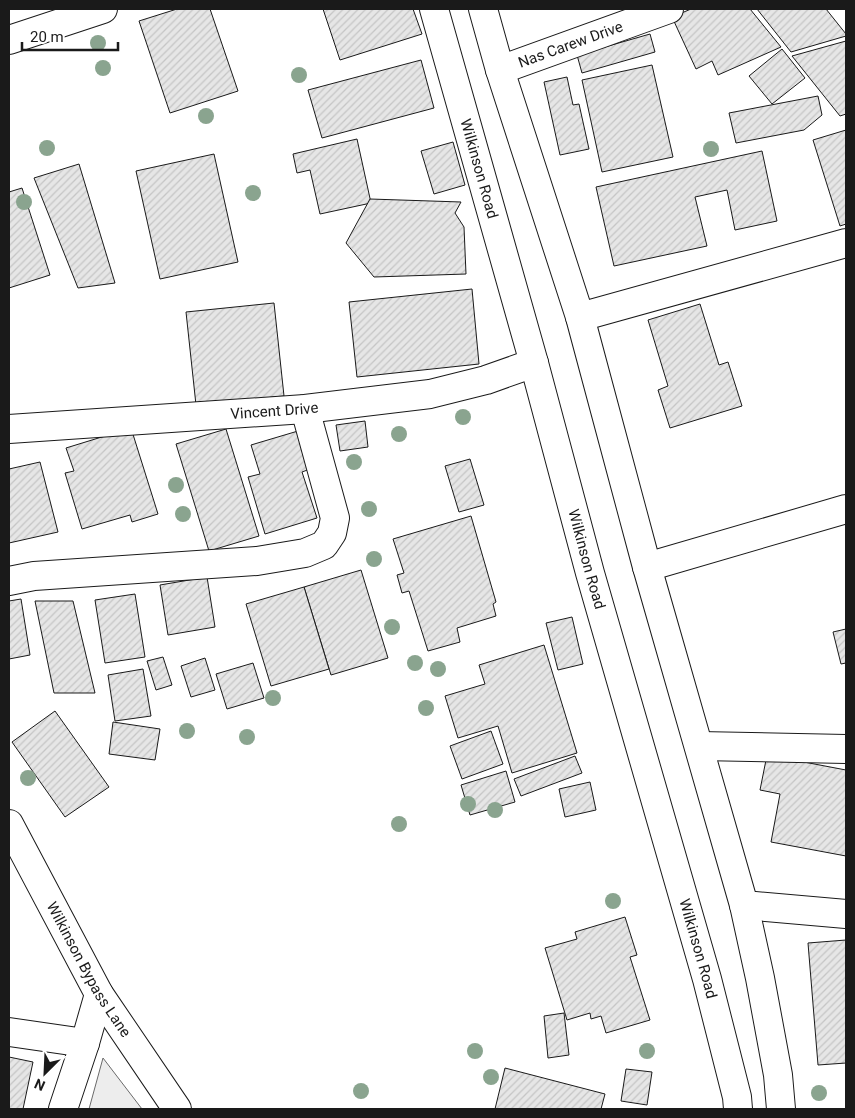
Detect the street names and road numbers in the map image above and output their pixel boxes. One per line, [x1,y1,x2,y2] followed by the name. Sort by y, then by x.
[516,17,625,72] street label: Nas Carew Drive
[456,117,502,221] street label: Wilkinson Road
[230,398,319,423] street label: Vincent Drive
[564,507,609,611] street label: Wilkinson Road
[675,897,721,1000] street label: Wilkinson Road
[43,899,135,1041] street label: Wilkinson Bypass Lane

